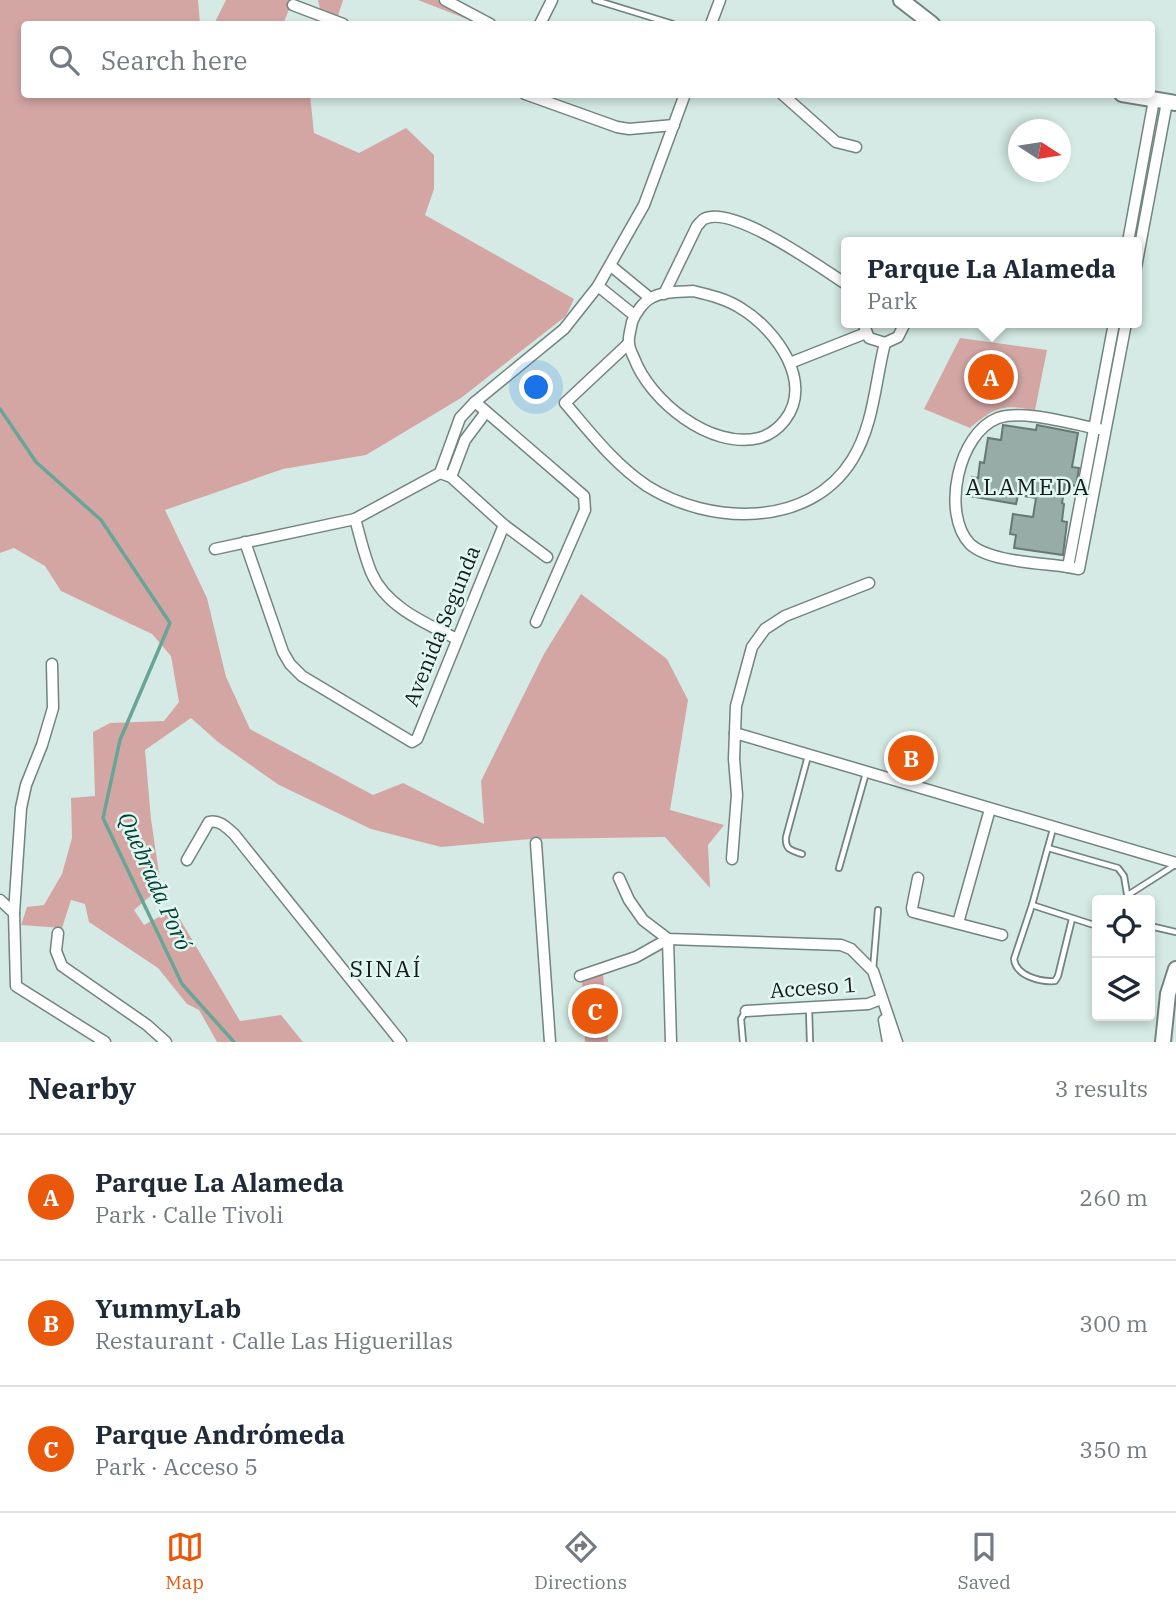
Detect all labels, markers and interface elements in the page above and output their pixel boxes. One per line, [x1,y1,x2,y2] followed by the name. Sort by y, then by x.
[21,21,1155,98] search box
[45,41,83,79] icon: search
[101,43,247,77] text: Search here
[1008,119,1071,182] north arrow
[841,237,1142,328] popup
[867,251,1116,285] text: Parque La Alameda
[867,285,917,315] text: Park
[968,351,1014,403] pin: A
[519,370,553,404] your location
[965,471,1091,501] district label: ALAMEDA
[396,541,486,710] street label: Avenida Segunda
[888,732,934,784] pin: B
[112,807,200,955] water label: Quebrada Poró
[1092,895,1155,1021] map controls
[1092,895,1155,958] button: locate
[350,953,422,983] district label: SINAÍ
[1092,958,1155,1021] button: layers
[769,970,857,1004] street label: Acceso 1
[572,985,618,1037] pin: C
[28,1068,136,1107] text: Nearby
[1055,1073,1148,1103] text: 3 results
[95,1165,344,1199] text: Parque La Alameda
[43,1182,59,1212] text: A
[1079,1182,1148,1212] text: 260 m
[95,1199,283,1229] text: Park · Calle Tivoli
[95,1291,241,1325] text: YummyLab
[43,1308,59,1338] text: B
[1079,1308,1148,1338] text: 300 m
[95,1325,453,1355] text: Restaurant · Calle Las Higuerillas
[95,1417,345,1451] text: Parque Andrómeda
[43,1434,59,1464] text: C
[1079,1434,1148,1464] text: 350 m
[95,1451,258,1481] text: Park · Acceso 5
[165,1528,204,1594] tab: Map
[534,1528,627,1594] tab: Directions
[958,1528,1011,1594] tab: Saved

